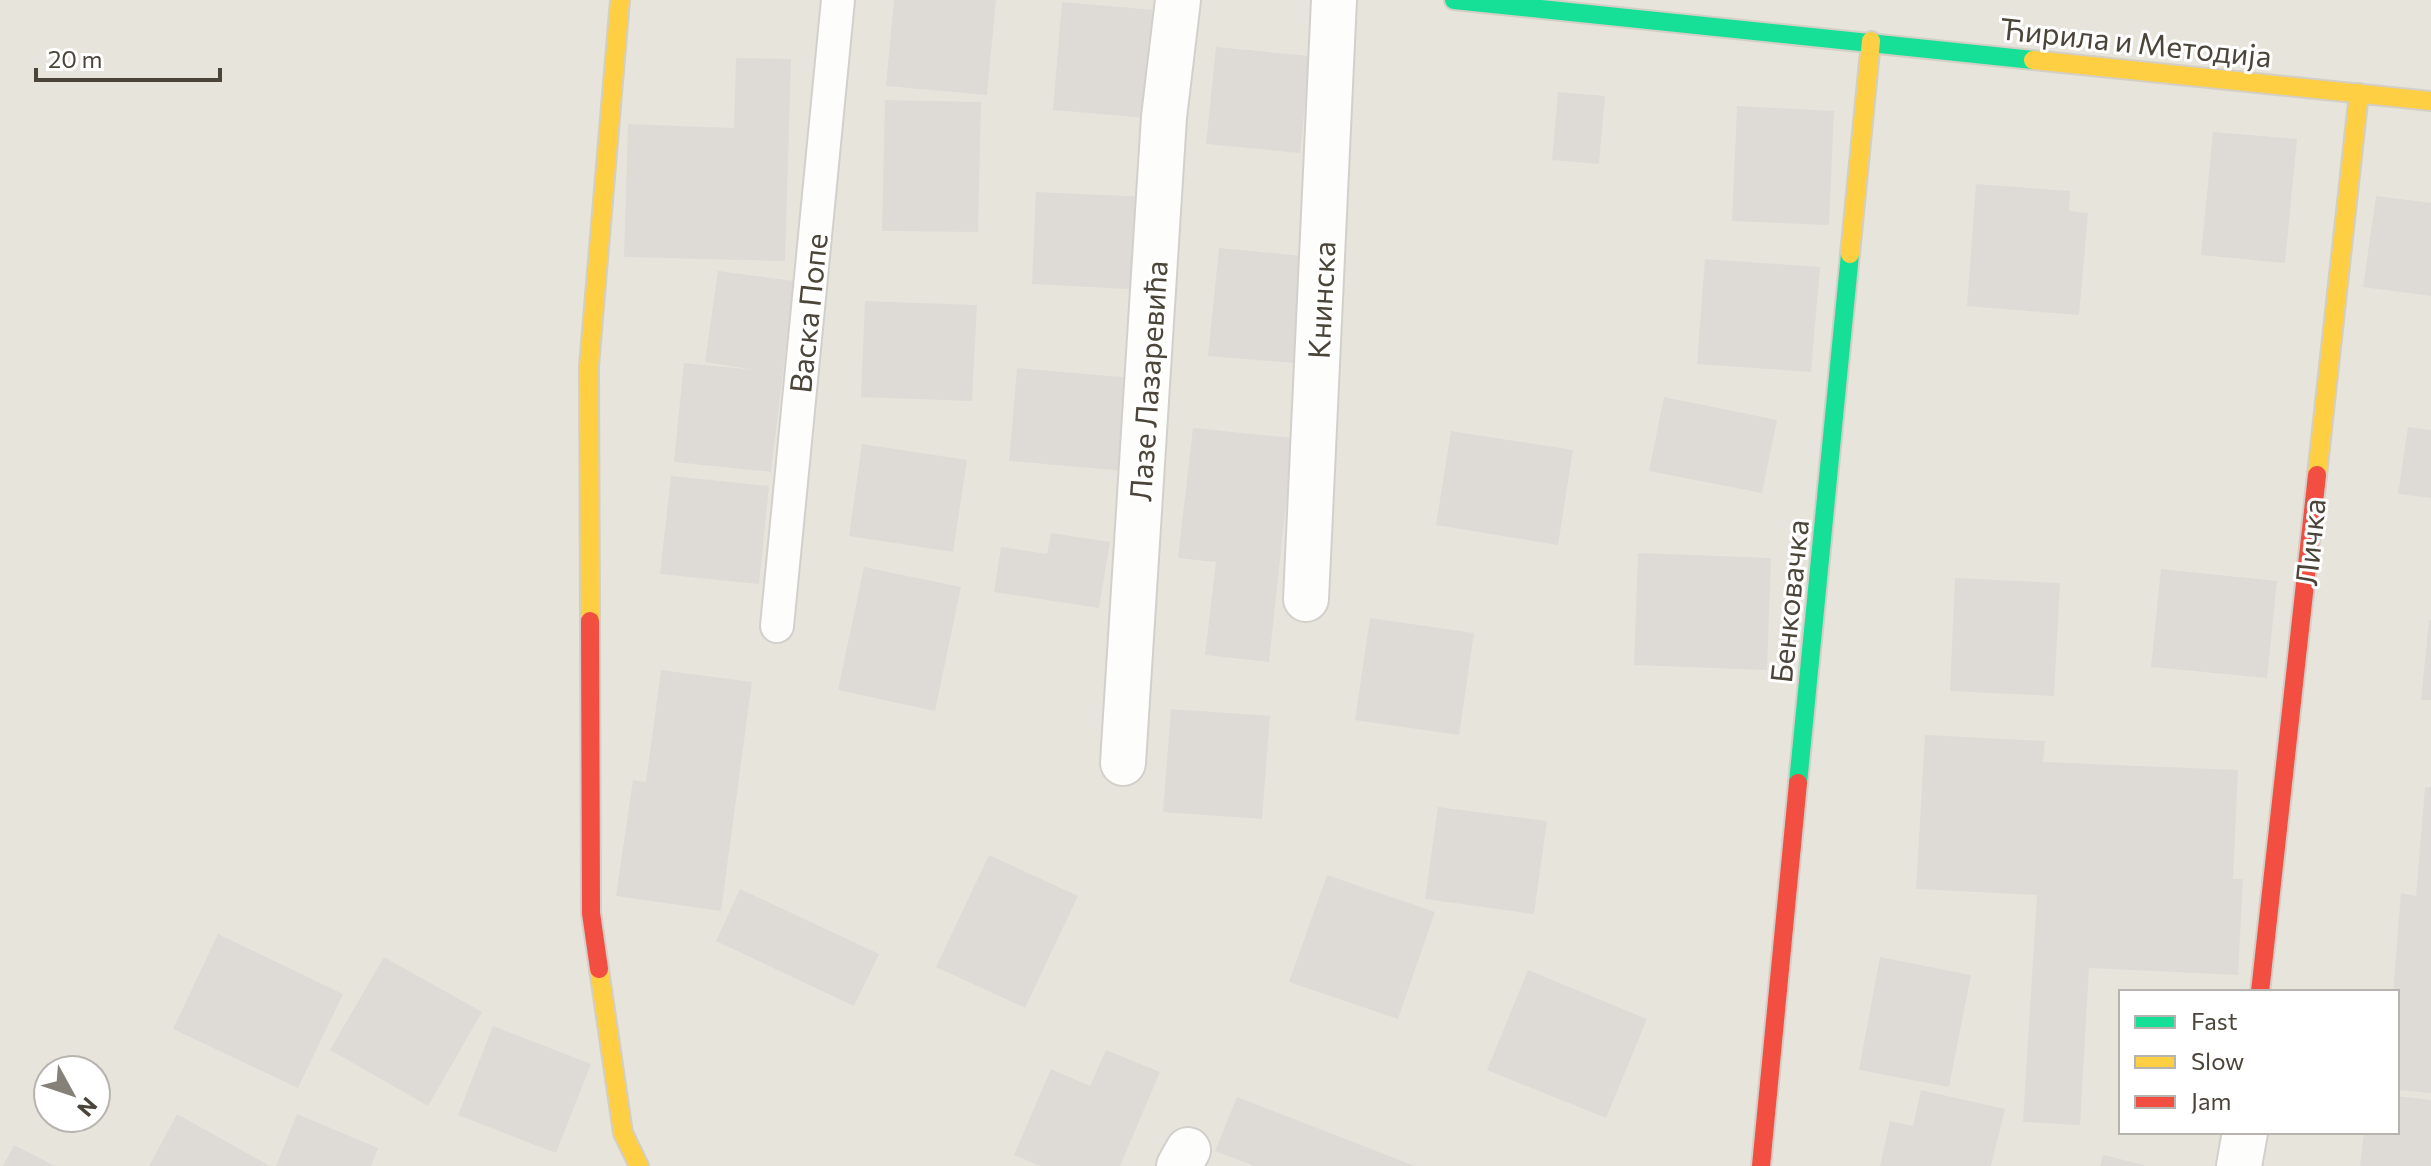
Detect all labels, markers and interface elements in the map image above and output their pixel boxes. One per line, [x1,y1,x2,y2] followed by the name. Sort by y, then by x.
[1998,8,2274,74] street label: Ћирила и Методија
[36,32,220,82] scale bar
[48,44,102,73] text: 20 m
[780,231,834,395] street label: Васка Попе
[1298,240,1342,360] street label: Книнска
[1120,259,1174,503] street label: Лазе Лазаревића
[2286,497,2332,587] street label: Личка
[1761,517,1815,685] street label: Бенковачка
[2119,990,2399,1134] legend
[2191,1006,2238,1035] text: Fast
[2191,1046,2244,1075] text: Slow
[32,1054,112,1134] north arrow
[2191,1086,2231,1115] text: Jam
[72,1092,103,1122] text: N

